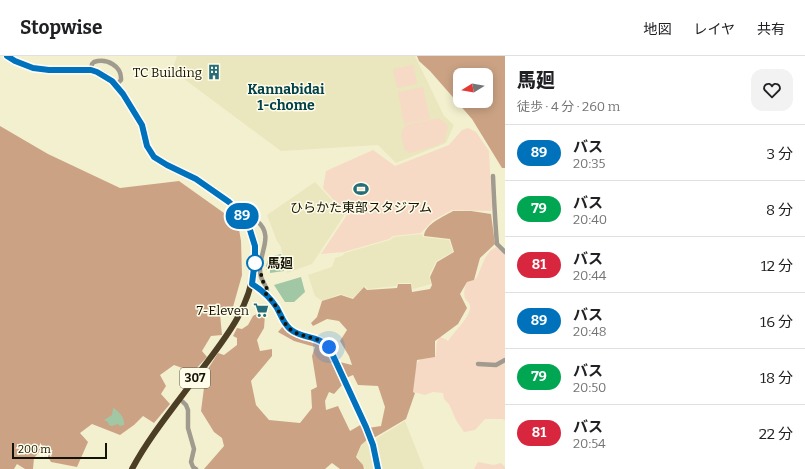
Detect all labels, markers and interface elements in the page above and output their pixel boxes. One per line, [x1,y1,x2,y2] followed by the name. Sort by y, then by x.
[20,16,102,39] text: Stopwise
[643,21,671,38] text: 地図
[693,21,735,38] text: レイヤ
[757,21,785,38] text: 共有
[205,63,223,81] building icon: TC Building
[133,65,202,80] place label: TC Building
[453,68,493,108] north arrow
[453,68,493,108] map controls
[517,69,555,92] text: 馬廻
[751,69,793,111] button: heart
[248,81,325,114] district label: Kannabidai 1-chome
[517,99,620,114] text: 徒歩 · 4 分 · 260 m
[573,138,603,156] text: バス
[531,144,547,161] text: 89
[766,145,793,163] text: 3 分
[573,156,606,171] text: 20:35
[352,180,370,198] sports icon: ひらかた東部スタジアム
[573,194,603,212] text: バス
[290,200,432,215] place label: ひらかた東部スタジアム
[531,200,547,217] text: 79
[766,201,793,219] text: 8 分
[224,203,260,229] line badge: 89
[234,207,250,224] text: 89
[573,212,607,227] text: 20:40
[573,250,603,268] text: バス
[246,254,264,272] marker: 馬廻
[267,256,293,271] place label: 馬廻
[532,256,546,273] text: 81
[761,257,793,275] text: 12 分
[573,268,606,283] text: 20:44
[252,301,270,319] supermarket icon: 7-Eleven
[196,303,250,318] place label: 7-Eleven
[573,306,603,324] text: バス
[531,312,547,329] text: 89
[760,313,793,331] text: 16 分
[573,324,607,339] text: 20:48
[319,337,339,357] your location
[573,362,603,380] text: バス
[180,368,210,388] road number: 307
[531,368,547,385] text: 79
[760,369,793,387] text: 18 分
[573,380,606,395] text: 20:50
[573,418,603,436] text: バス
[532,424,546,441] text: 81
[759,425,793,443] text: 22 分
[573,436,606,451] text: 20:54
[12,441,107,460] scale bar
[18,443,51,456] text: 200 m

